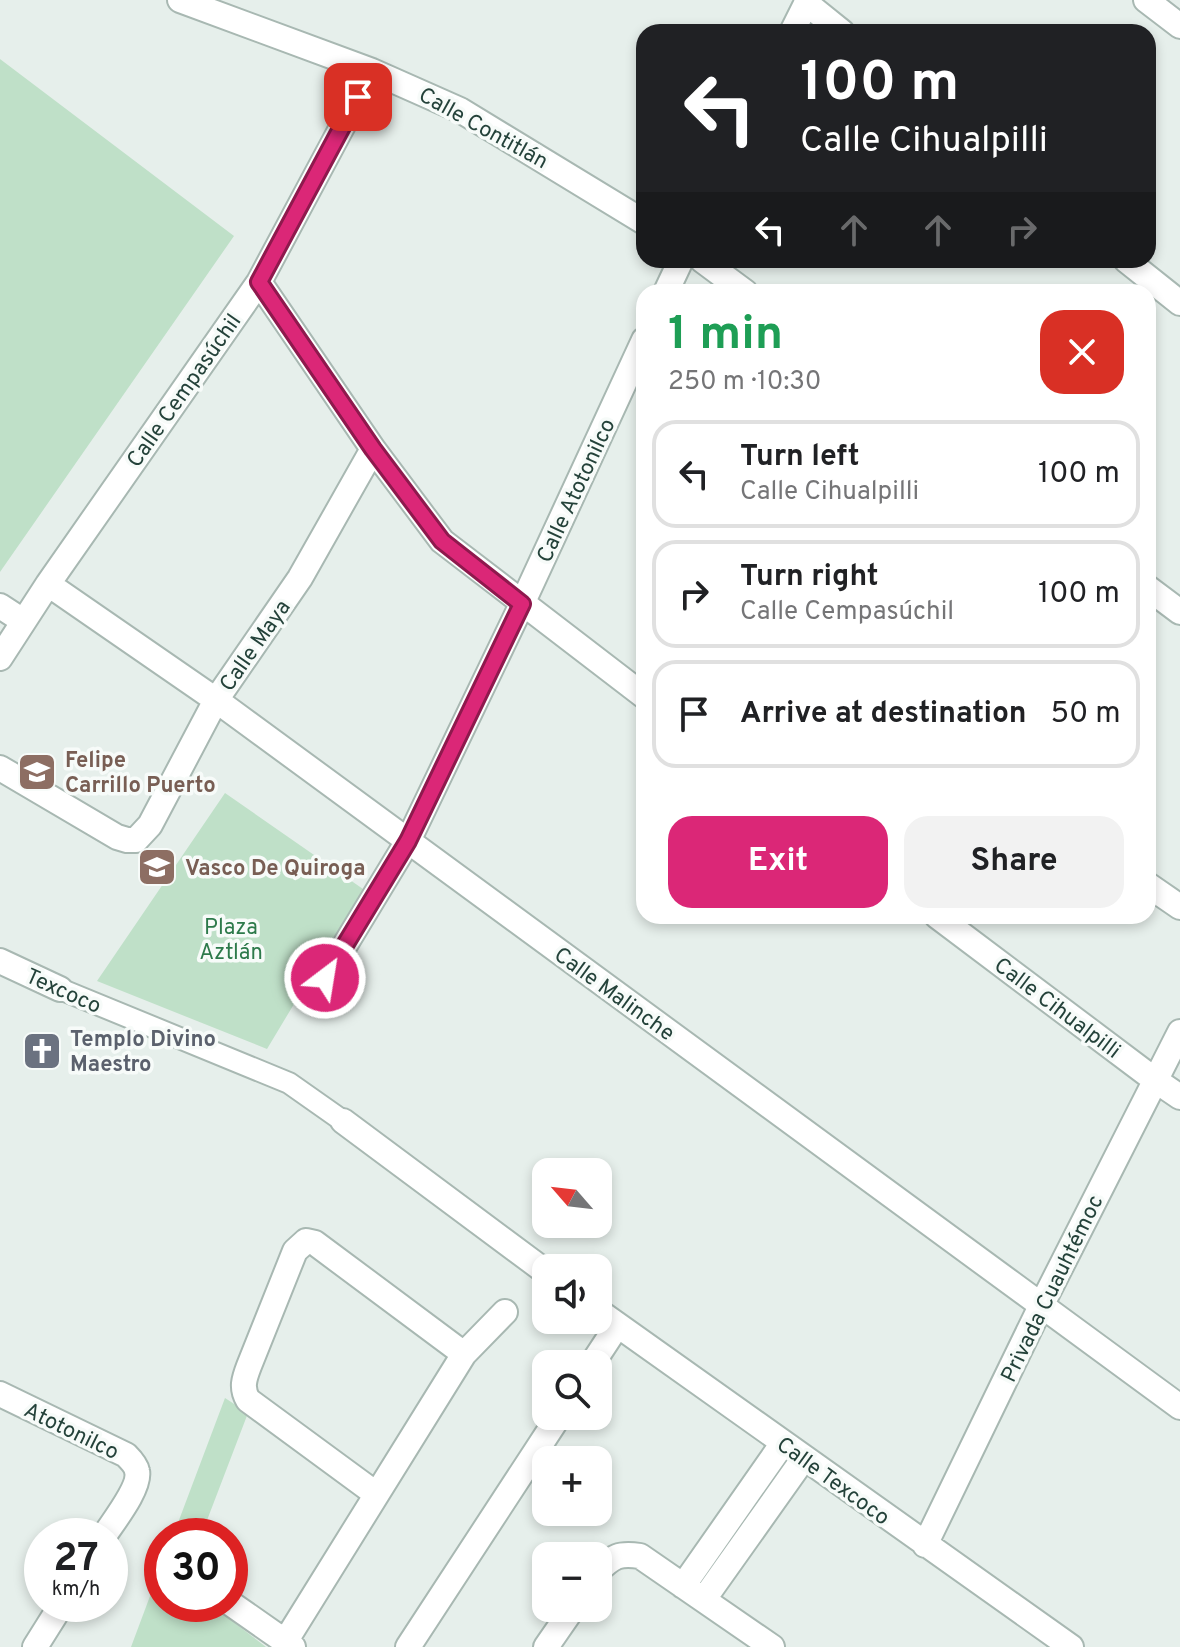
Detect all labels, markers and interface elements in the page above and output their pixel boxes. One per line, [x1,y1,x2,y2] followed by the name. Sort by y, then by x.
[800,50,959,120] text: 100 m
[668,56,772,160] icon: left
[324,63,392,131] pin
[336,75,380,119] icon: arrive
[413,82,552,176] street label: Calle Contitlán
[800,119,1048,165] text: Calle Cihualpilli
[748,208,792,252] icon: left
[832,208,876,252] icon: ahead
[916,208,960,252] icon: ahead
[1000,208,1044,252] icon: right
[668,306,783,366] text: 1 min
[122,309,248,473] street label: Calle Cempasúchil
[1040,310,1124,394] button: close
[668,366,821,399] text: 250 m · 10:30
[532,415,622,567] street label: Calle Atotonilco
[740,439,860,476] text: Turn left
[672,452,716,496] icon: left
[1038,456,1120,493] text: 100 m
[740,476,919,509] text: Calle Cihualpilli
[740,559,878,596] text: Turn right
[672,572,716,616] icon: right
[1038,576,1120,613] text: 100 m
[215,595,297,697] street label: Calle Maya
[740,596,954,629] text: Calle Cempasúchil
[672,692,716,736] icon: arrive
[740,696,1026,733] text: Arrive at destination
[1050,696,1121,733] text: 50 m
[65,748,216,800] place label: Felipe Carrillo Puerto
[16,751,58,793] school or university icon: Felipe Carrillo Puerto
[668,816,888,908] button: Exit
[904,816,1124,908] button: Share
[136,846,178,888] school or university icon: Vasco De Quiroga
[185,856,365,883] place label: Vasco De Quiroga
[199,915,263,967] park label: Plaza Aztlán
[283,936,367,1020] position arrow
[548,942,679,1048] street label: Calle Malinche
[988,953,1125,1065] street label: Calle Cihualpilli
[21,964,105,1021] street label: Texcoco
[70,1027,216,1079] place label: Templo Divino Maestro
[21,1030,63,1072] church icon: Templo Divino Maestro
[532,1158,612,1238] north arrow
[532,1158,612,1622] map controls
[996,1191,1110,1387] street label: Privada Cuauhtémoc
[532,1254,612,1334] button: sound
[532,1350,612,1430] button: search
[19,1398,123,1467] street label: Atotonilco
[771,1432,894,1532] street label: Calle Texcoco
[532,1446,612,1526] button: +
[144,1518,248,1622] speed limit sign: 30
[53,1535,99,1585] text: 27
[532,1542,612,1622] button: −
[52,1577,100,1603] text: km/h

